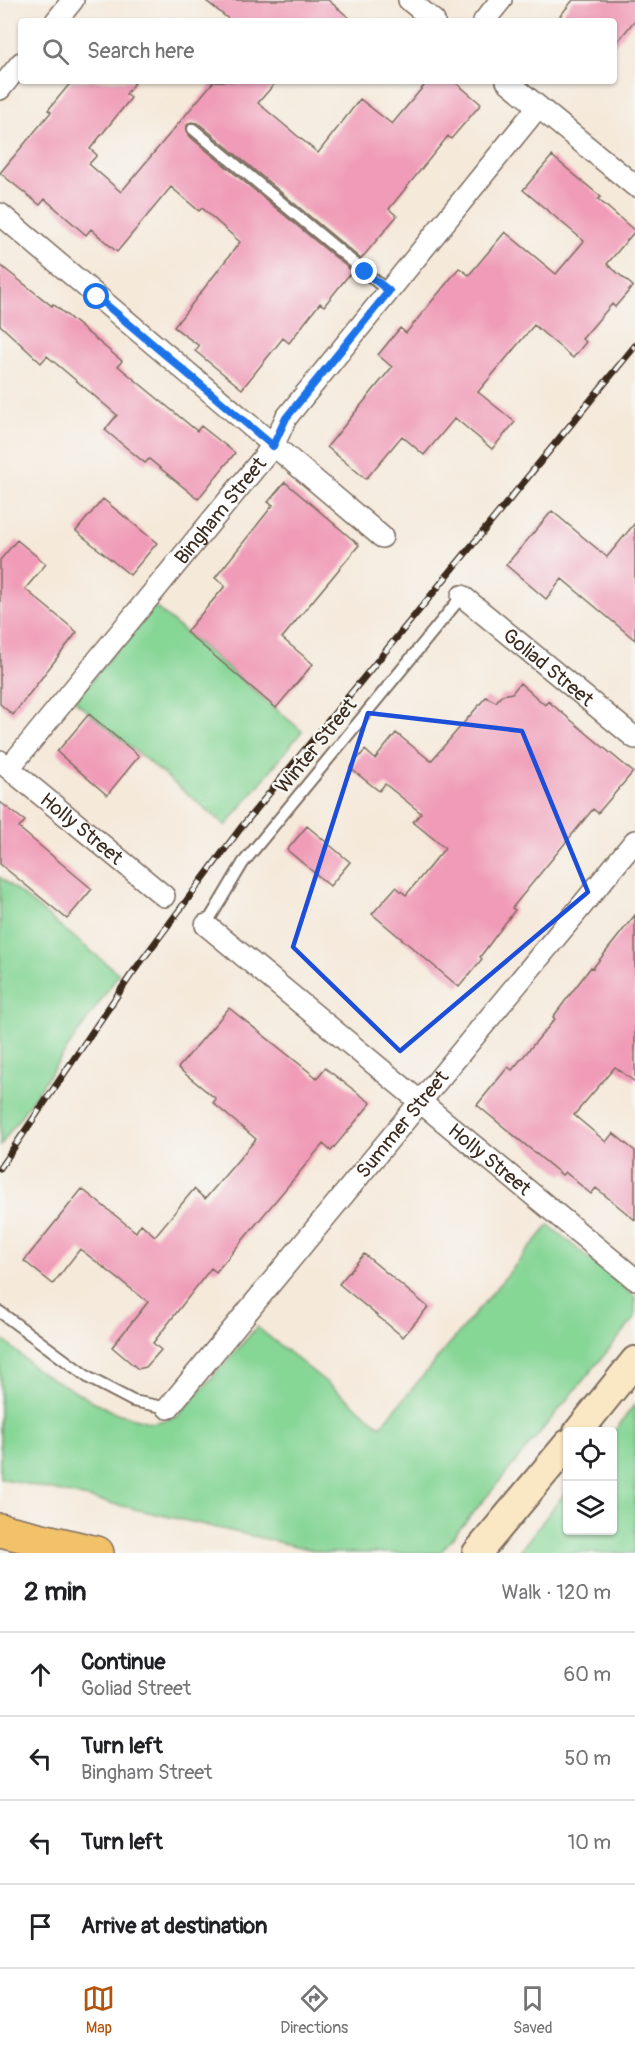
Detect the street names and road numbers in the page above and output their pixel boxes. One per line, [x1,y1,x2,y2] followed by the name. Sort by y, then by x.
[169,451,272,569] street label: Bingham Street
[498,622,600,712] street label: Goliad Street
[270,693,363,799] street label: Winter Street
[35,787,129,870] street label: Holly Street
[350,1064,454,1183] street label: Summer Street
[443,1118,537,1201] street label: Holly Street

